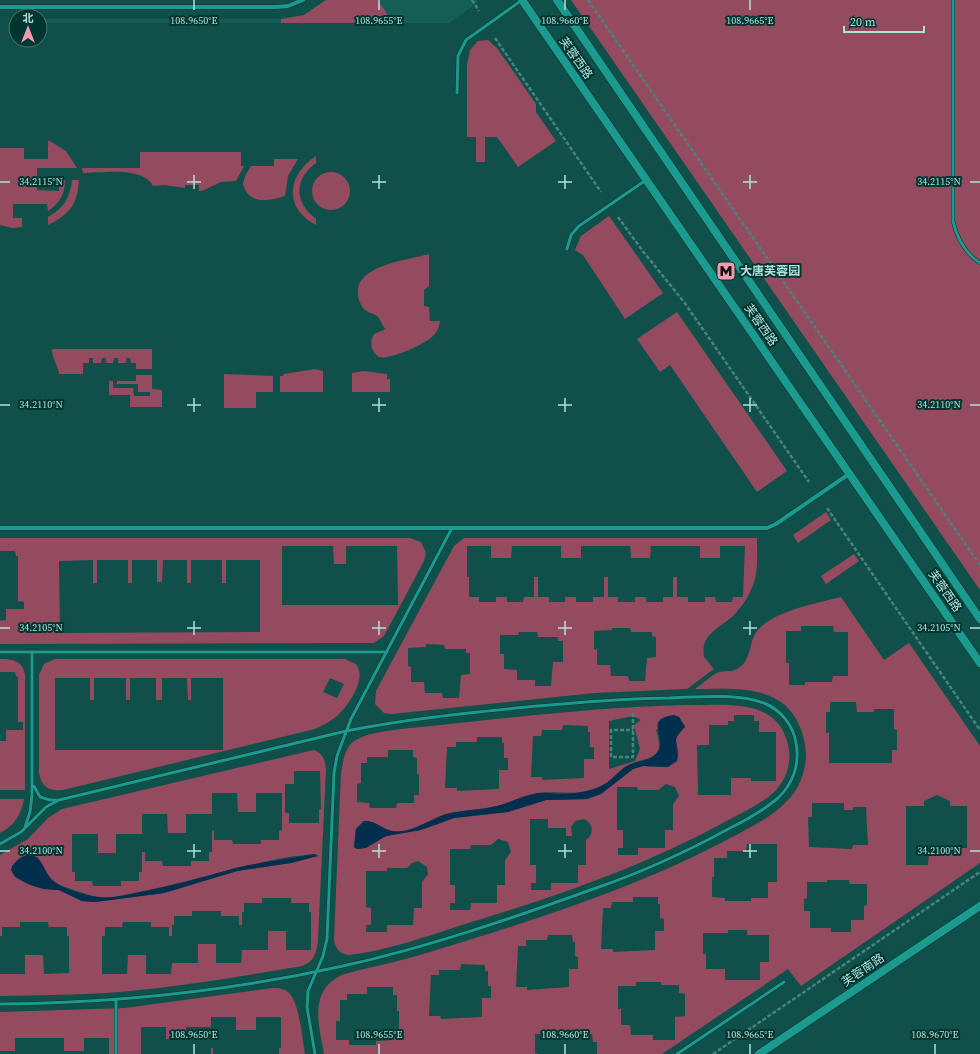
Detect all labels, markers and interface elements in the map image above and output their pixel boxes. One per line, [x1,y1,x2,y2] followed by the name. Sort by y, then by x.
[8,8,48,48] north arrow
[844,8,924,34] scale bar
[23,11,34,26] text: 北
[170,14,218,27] text: 108.9650°E
[355,14,403,27] text: 108.9655°E
[541,14,589,27] text: 108.9660°E
[726,14,774,27] text: 108.9665°E
[850,14,876,30] text: 20 m
[556,34,596,82] street label: 芙蓉西路
[19,175,63,188] text: 34.2115°N
[917,175,961,188] text: 34.2115°N
[715,260,737,282] metro station icon: 大唐芙蓉园
[740,263,800,279] place label: 大唐芙蓉园
[741,301,781,349] street label: 芙蓉西路
[19,398,63,411] text: 34.2110°N
[917,398,961,411] text: 34.2110°N
[925,567,965,615] street label: 芙蓉西路
[19,621,63,634] text: 34.2105°N
[917,621,961,634] text: 34.2105°N
[19,844,63,857] text: 34.2100°N
[917,844,961,857] text: 34.2100°N
[839,950,887,990] street label: 芙蓉南路
[170,1028,218,1041] text: 108.9650°E
[355,1028,403,1041] text: 108.9655°E
[541,1028,589,1041] text: 108.9660°E
[726,1028,774,1041] text: 108.9665°E
[911,1028,959,1041] text: 108.9670°E

